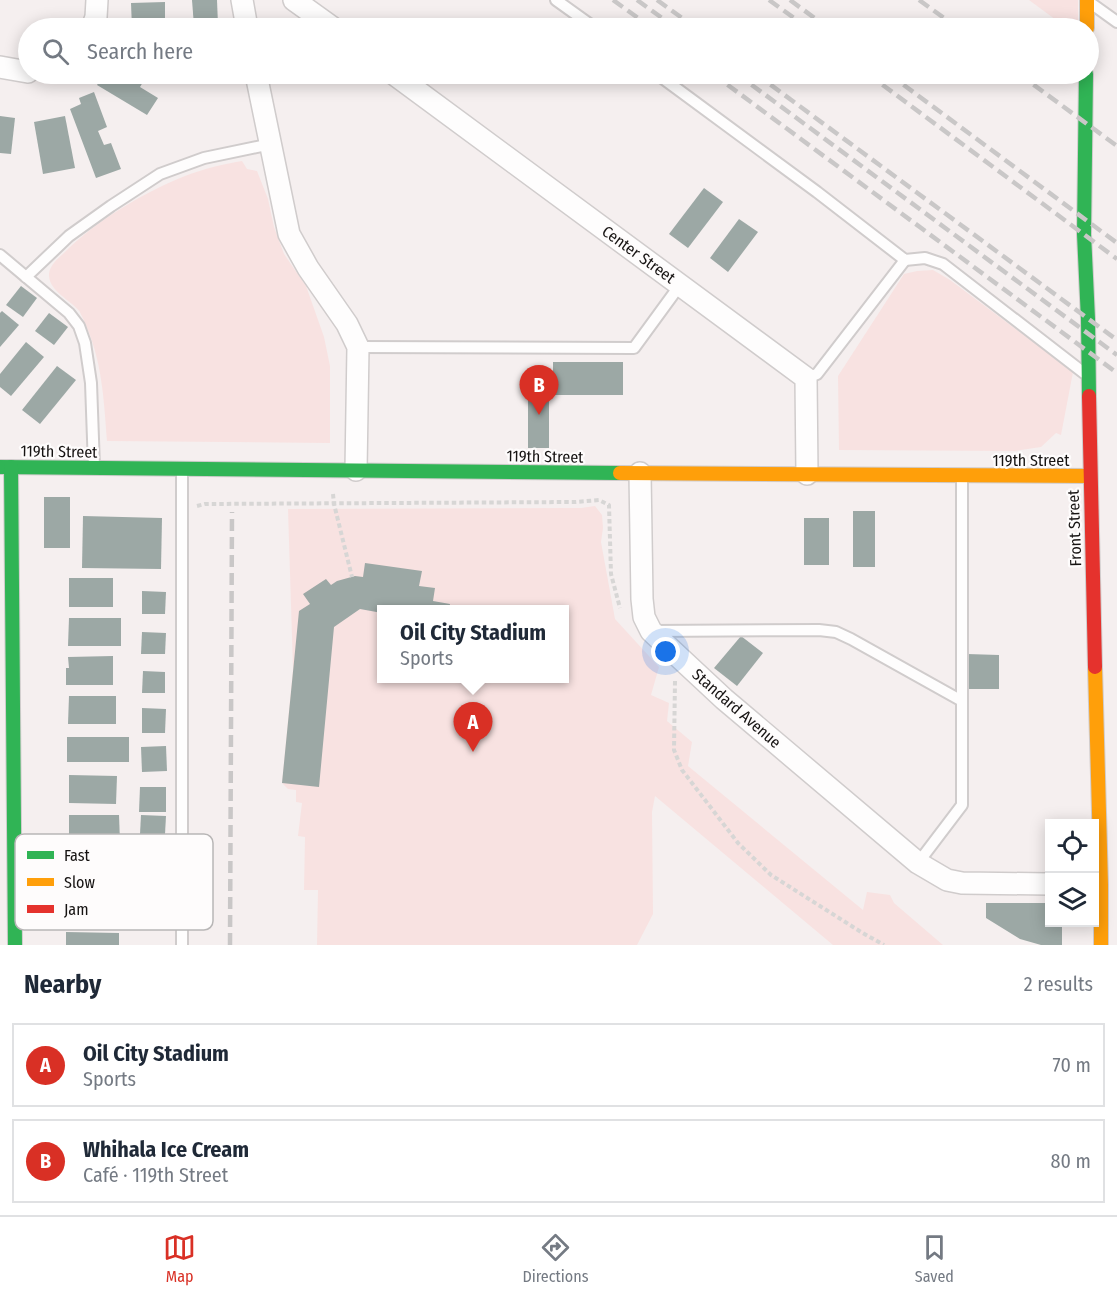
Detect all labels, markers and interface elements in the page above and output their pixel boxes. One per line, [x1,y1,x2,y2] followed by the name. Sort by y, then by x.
[18,18,1099,84] search box
[39,35,72,68] icon: search
[87,38,193,65] text: Search here
[598,222,680,288] street label: Center Street
[520,366,558,415] pin: B
[20,441,98,462] street label: 119th Street
[506,446,584,467] street label: 119th Street
[993,451,1070,470] street label: 119th Street
[1064,489,1085,567] street label: Front Street
[377,605,569,683] popup
[400,619,546,646] text: Oil City Stadium
[651,637,680,666] your location
[400,646,453,670] text: Sports
[688,665,785,752] street label: Standard Avenue
[454,702,492,752] pin: A
[1045,819,1099,927] map controls
[1045,819,1099,873] button: locate
[15,834,213,930] legend
[64,846,91,865] text: Fast
[64,873,95,892] text: Slow
[1045,873,1099,927] button: layers
[64,900,89,919] text: Jam
[24,969,101,1000] text: Nearby
[1024,972,1093,996] text: 2 results
[83,1040,229,1067] text: Oil City Stadium
[40,1053,51,1077] text: A
[1053,1053,1091,1077] text: 70 m
[83,1067,136,1091] text: Sports
[83,1136,249,1163] text: Whihala Ice Cream
[40,1149,51,1173] text: B
[1051,1149,1091,1173] text: 80 m
[83,1163,228,1187] text: Café · 119th Street
[163,1231,196,1286] tab: Map
[522,1231,589,1286] tab: Directions
[915,1231,954,1286] tab: Saved

